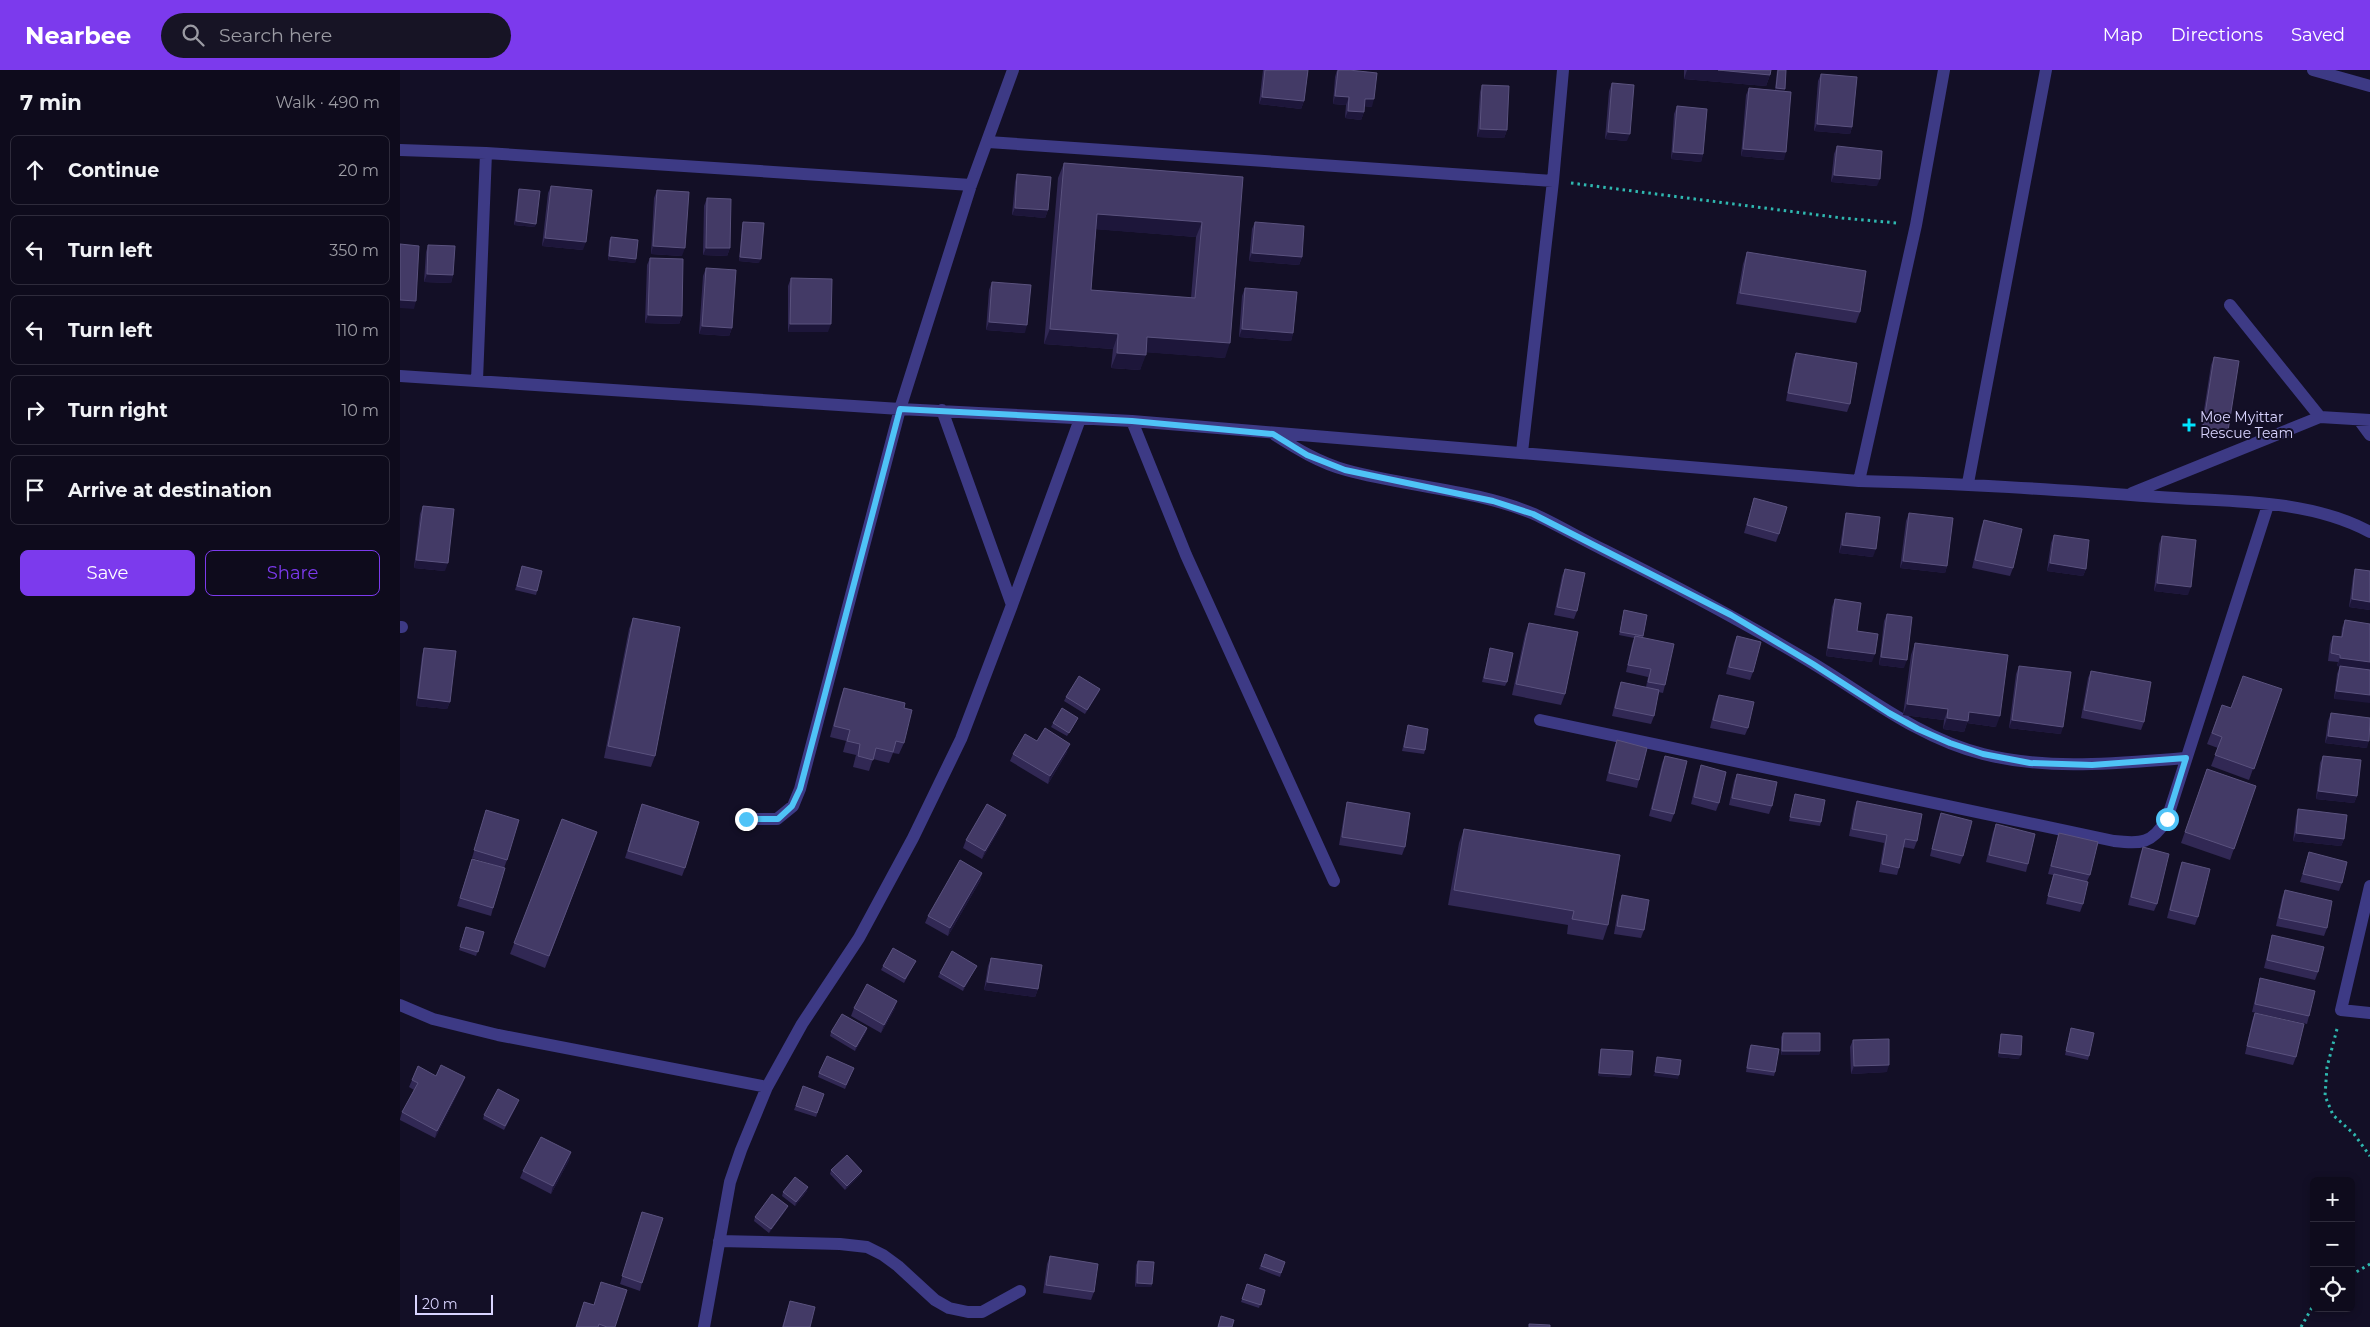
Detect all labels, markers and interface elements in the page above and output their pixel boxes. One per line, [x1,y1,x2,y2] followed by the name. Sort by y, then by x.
[161,13,511,58] search box
[25,21,131,50] text: Nearbee
[179,21,207,49] icon: search
[219,24,332,47] text: Search here
[2103,24,2143,46] text: Map
[2171,24,2263,46] text: Directions
[2291,24,2345,46] text: Saved
[20,90,82,115] text: 7 min
[275,93,380,112] text: Walk · 490 m
[21,156,49,184] icon: ahead
[68,159,159,182] text: Continue
[338,161,379,180] text: 20 m
[21,236,49,264] icon: left
[68,239,153,262] text: Turn left
[329,241,379,260] text: 350 m
[21,316,49,344] icon: left
[68,319,153,342] text: Turn left
[336,321,379,340] text: 110 m
[21,396,49,424] icon: right
[68,399,168,422] text: Turn right
[341,401,379,420] text: 10 m
[2200,408,2293,442] place label: Moe Myittar Rescue Team
[2182,418,2196,432] marker: Moe Myittar Rescue Team
[21,476,49,504] icon: arrive
[68,479,272,502] text: Arrive at destination
[20,550,195,596] button: Save
[205,550,380,596] button: Share
[735,808,758,831] route end
[2156,808,2179,831] route start
[2310,1177,2355,1312] map controls
[2310,1177,2355,1222] button: +
[2310,1222,2355,1267] button: −
[2310,1267,2355,1312] button: locate
[415,1292,492,1315] scale bar
[422,1295,458,1313] text: 20 m

